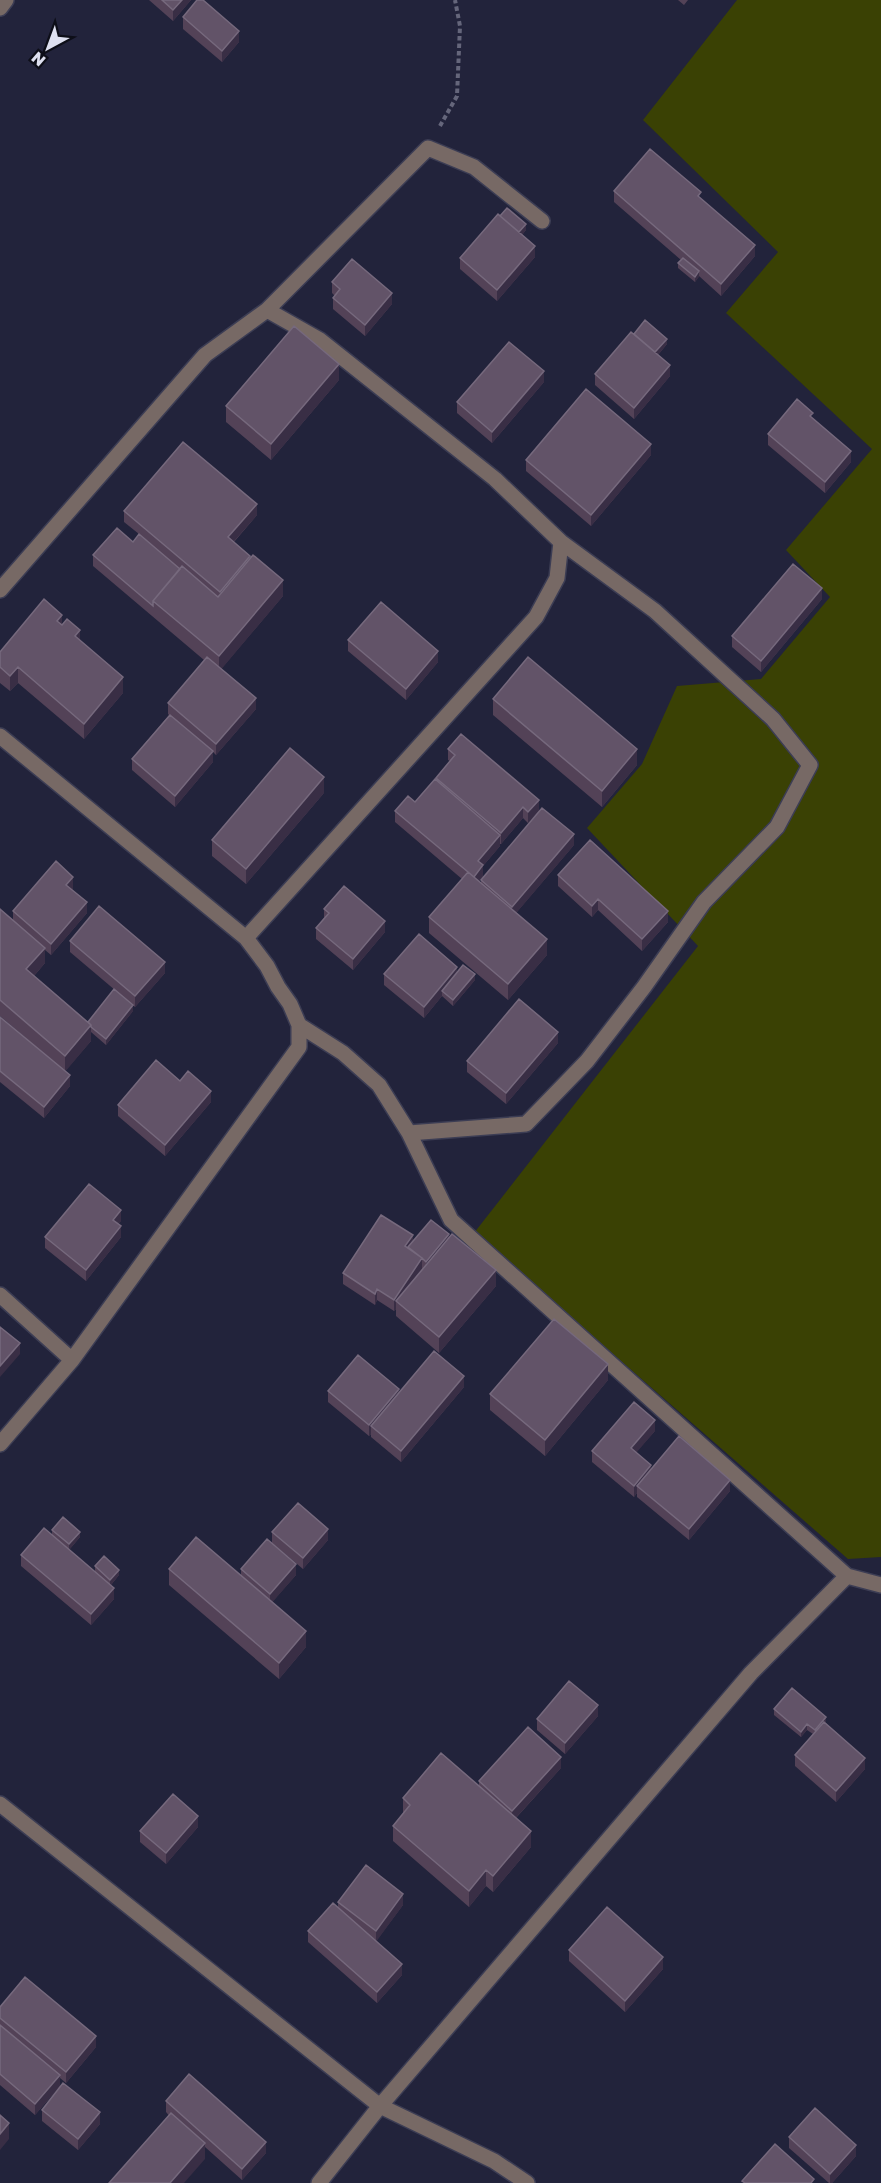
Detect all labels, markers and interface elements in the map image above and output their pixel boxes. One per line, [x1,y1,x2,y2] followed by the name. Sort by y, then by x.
[18,18,78,78] north arrow
[27,48,49,71] text: N

